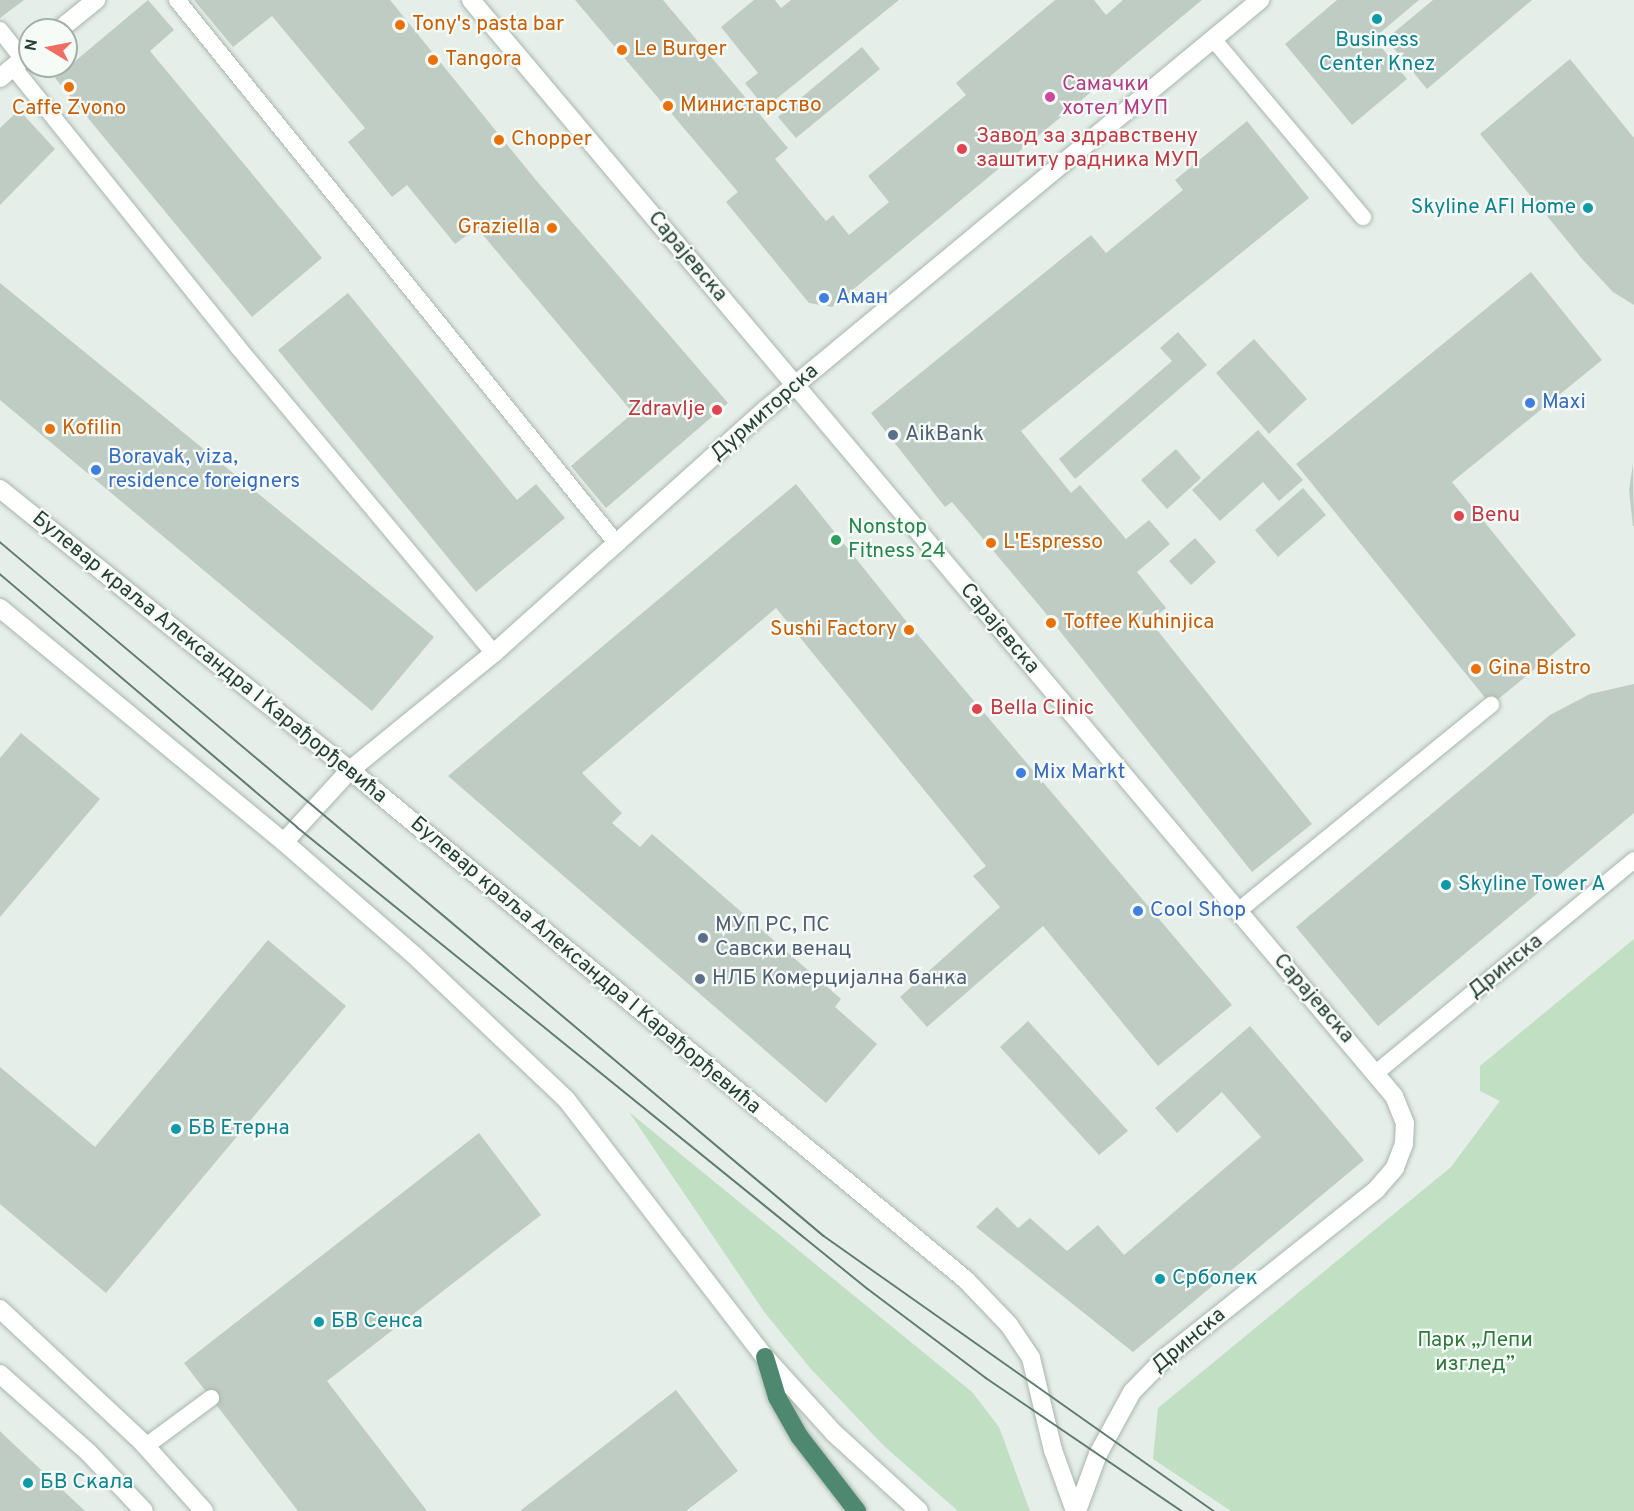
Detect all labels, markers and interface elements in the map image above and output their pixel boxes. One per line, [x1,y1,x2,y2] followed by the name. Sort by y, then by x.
[412,12,564,38] place label: Tony's pasta bar
[1370,12,1384,26] marker: Business Center Knez
[18,18,78,78] north arrow
[393,18,407,32] marker: Tony's pasta bar
[1319,28,1435,78] place label: Business Center Knez
[634,37,727,63] place label: Le Burger
[21,38,43,53] text: N
[615,43,629,57] marker: Le Burger
[445,47,521,73] place label: Tangora
[426,53,440,67] marker: Tangora
[1062,72,1168,122] place label: Самачки хотел МУП
[62,80,76,94] marker: Caffe Zvono
[1043,90,1057,104] marker: Самачки хотел МУП
[680,93,822,119] place label: Министарство
[12,96,126,122] place label: Caffe Zvono
[661,99,675,113] marker: Министарство
[976,124,1199,174] place label: Завод за здравствену заштиту радника МУП
[511,127,592,153] place label: Chopper
[492,133,506,147] marker: Chopper
[953,140,971,158] marker: Завод за здравствену заштиту радника МУП
[1410,195,1576,221] place label: Skyline AFI Home
[1581,201,1595,215] marker: Skyline AFI Home
[642,207,732,307] street label: Сарајевска
[457,215,540,241] place label: Graziella
[545,221,559,235] marker: Graziella
[836,285,888,311] place label: Аман
[817,291,831,305] marker: Аман
[706,359,824,467] street label: Дурмиторска
[1542,390,1586,416] place label: Maxi
[1523,396,1537,410] marker: Maxi
[628,397,705,423] place label: Zdravlje
[710,403,724,417] marker: Zdravlje
[62,416,122,442] place label: Kofilin
[43,422,57,436] marker: Kofilin
[905,422,984,448] place label: AikBank
[886,428,900,442] marker: AikBank
[108,445,300,495] place label: Boravak, viza, residence foreigners
[89,463,103,477] marker: Boravak, viza, residence foreigners
[1471,503,1520,529] place label: Benu
[26,506,392,810] street label: Булевар краља Александра I Карађорђевића
[1452,509,1466,523] marker: Benu
[848,515,946,565] place label: Nonstop Fitness 24
[1003,530,1103,556] place label: L'Espresso
[829,533,843,547] marker: Nonstop Fitness 24
[984,536,998,550] marker: L'Espresso
[954,579,1044,679] street label: Сарајевска
[1063,610,1214,636] place label: Toffee Kuhinjica
[1044,616,1058,630] marker: Toffee Kuhinjica
[770,617,897,643] place label: Sushi Factory
[902,623,916,637] marker: Sushi Factory
[1488,656,1591,682] place label: Gina Bistro
[1469,662,1483,676] marker: Gina Bistro
[990,696,1094,722] place label: Bella Clinic
[968,700,986,718] marker: Bella Clinic
[1033,760,1126,786] place label: Mix Markt
[1014,766,1028,780] marker: Mix Markt
[404,812,766,1120] street label: Булевар краља Александра I Карађорђевића
[1458,872,1607,898] place label: Skyline Tower A
[1439,878,1453,892] marker: Skyline Tower A
[1150,898,1246,924] place label: Cool Shop
[1131,904,1145,918] marker: Cool Shop
[715,913,851,963] place label: МУП РС, ПС Савски венац
[1464,929,1548,1005] street label: Дринска
[696,931,710,945] marker: МУП РС, ПС Савски венац
[1267,949,1359,1049] street label: Сарајевска
[712,966,967,992] place label: НЛБ Комерцијална банка
[693,972,707,986] marker: НЛБ Комерцијална банка
[188,1116,289,1142] place label: БВ Етерна
[169,1122,183,1136] marker: БВ Етерна
[1172,1266,1258,1292] place label: Срболек
[1153,1272,1167,1286] marker: Срболек
[1147,1303,1231,1379] street label: Дринска
[331,1309,423,1335] place label: БВ Сенса
[312,1315,326,1329] marker: БВ Сенса
[1417,1328,1533,1378] park label: Парк „Лепи изглед”
[40,1470,133,1496] place label: БВ Скала
[21,1476,35,1490] marker: БВ Скала

